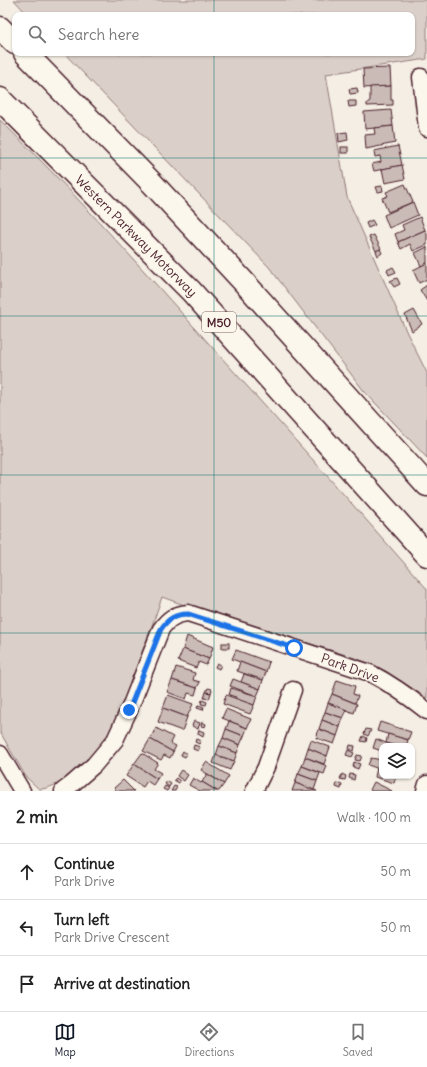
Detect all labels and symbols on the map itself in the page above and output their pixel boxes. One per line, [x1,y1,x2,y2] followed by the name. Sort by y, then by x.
[71,171,201,301] street label: Western Parkway Motorway
[202,312,236,332] road number: M50
[285,639,303,657] route start
[319,650,381,686] street label: Park Drive
[120,701,138,719] route end

